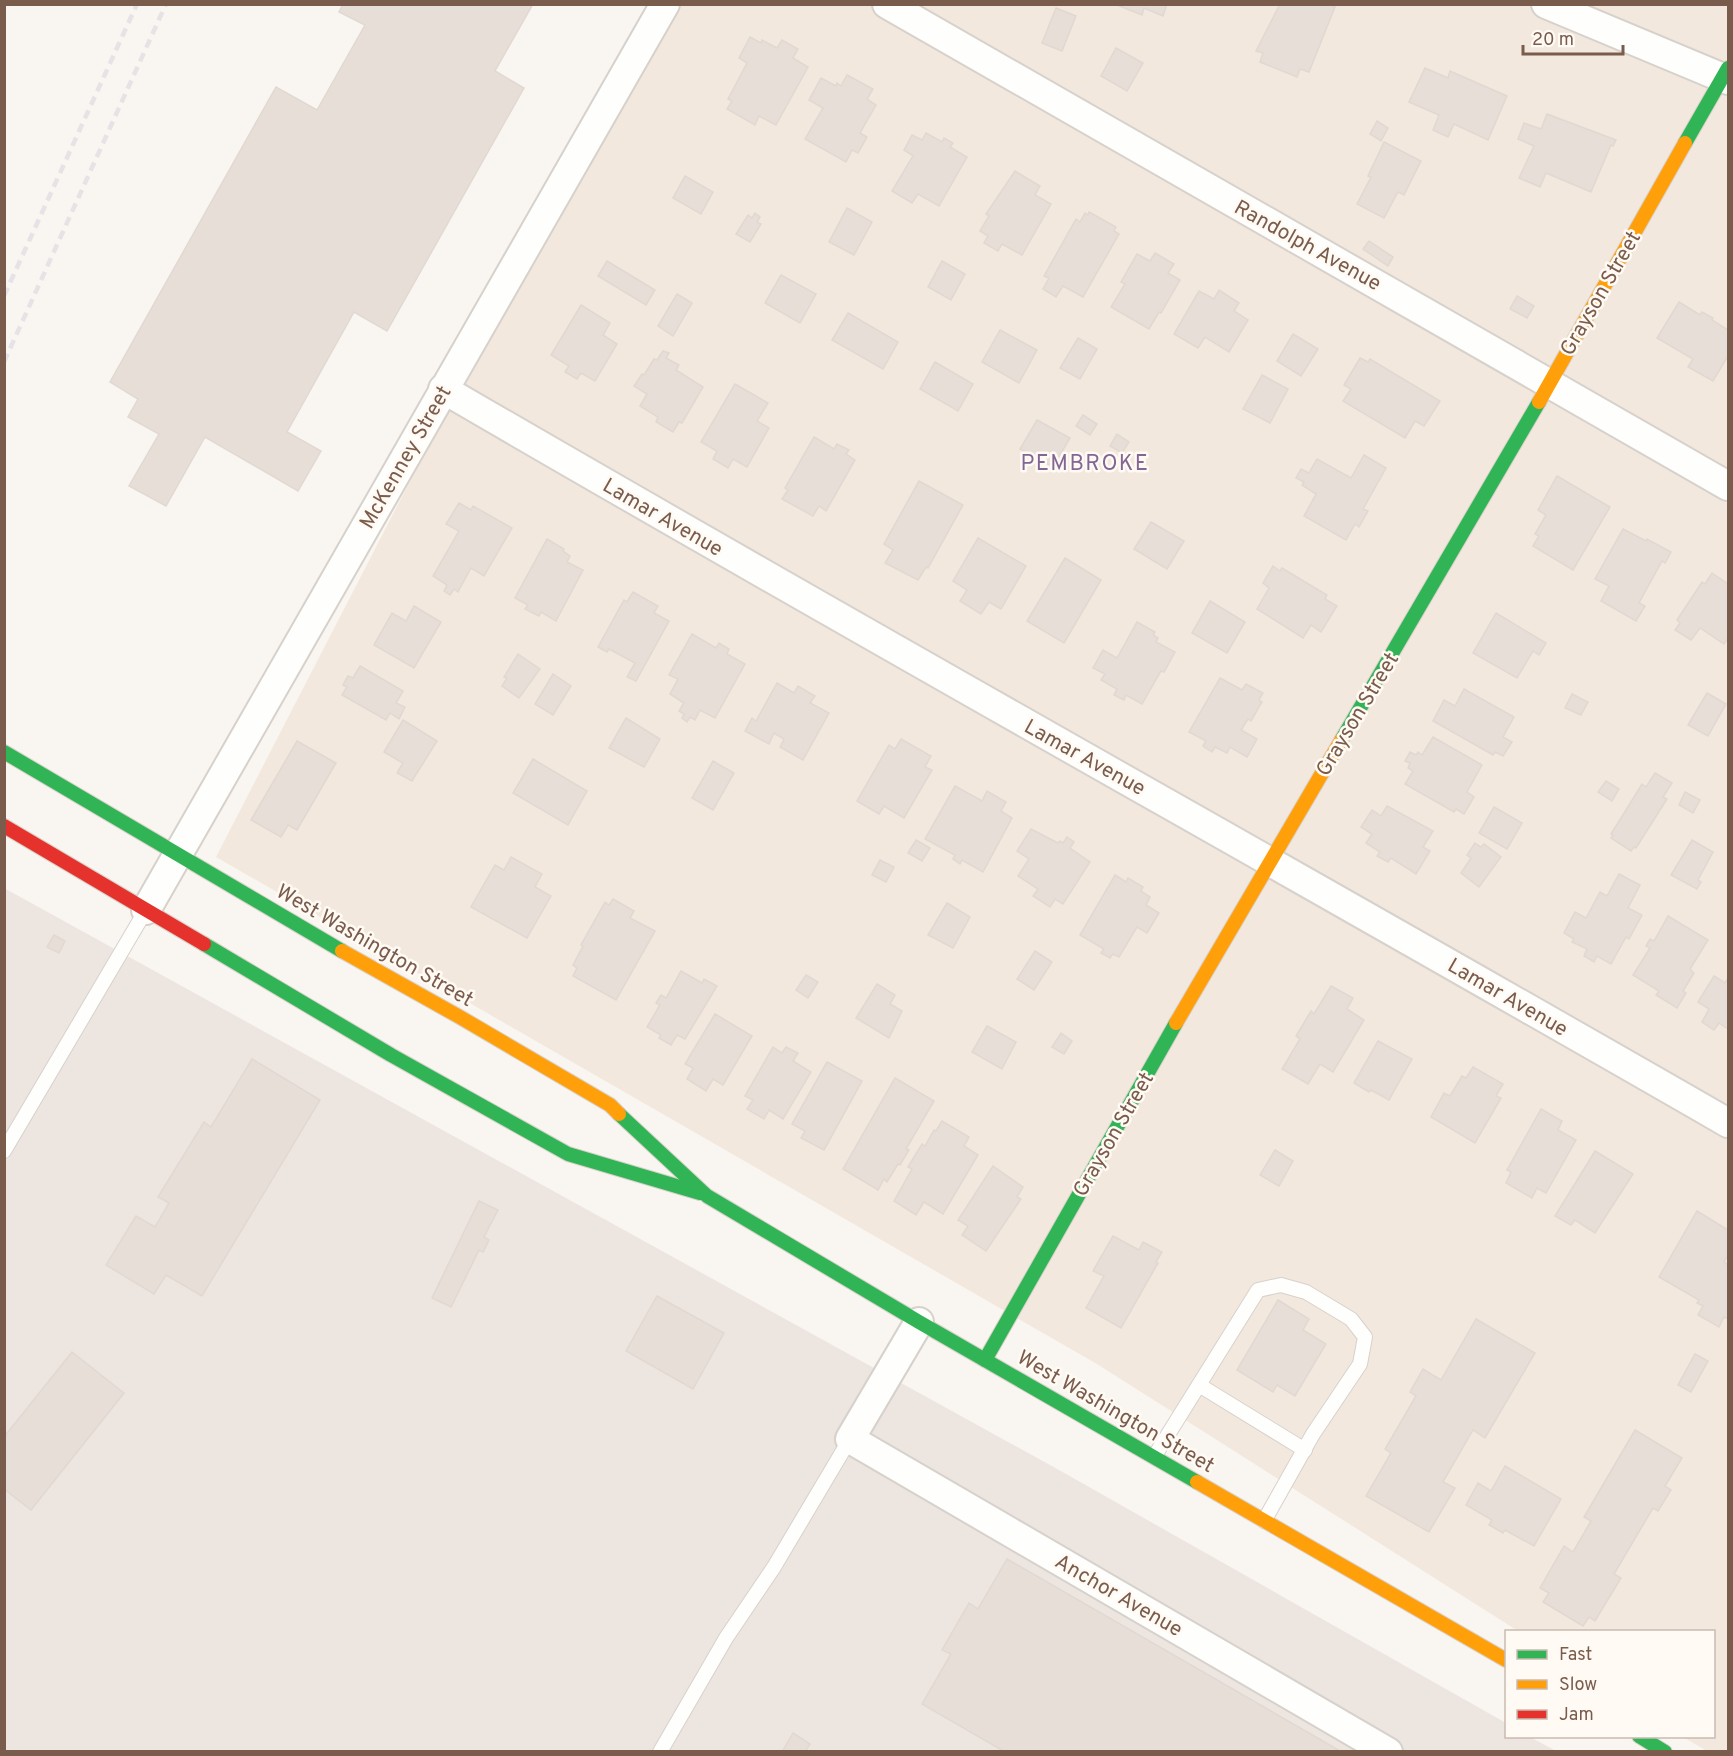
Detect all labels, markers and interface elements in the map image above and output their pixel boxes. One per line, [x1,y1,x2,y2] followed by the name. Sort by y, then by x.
[1523,18,1624,56] scale bar
[1532,29,1574,52] text: 20 m
[1229,195,1386,298] street label: Randolph Avenue
[1555,227,1648,361] street label: Grayson Street
[354,381,458,534] street label: McKenney Street
[1020,451,1150,478] district label: PEMBROKE
[597,473,727,564] street label: Lamar Avenue
[1311,648,1406,782] street label: Grayson Street
[1019,714,1150,803] street label: Lamar Avenue
[271,879,478,1014] street label: West Washington Street
[1442,953,1572,1044] street label: Lamar Avenue
[1068,1068,1161,1202] street label: Grayson Street
[1012,1345,1219,1480] street label: West Washington Street
[1050,1549,1187,1644] street label: Anchor Avenue
[1505,1630,1715,1738] legend
[1559,1644,1592,1667] text: Fast
[1559,1674,1597,1697] text: Slow
[1559,1704,1594,1727] text: Jam

